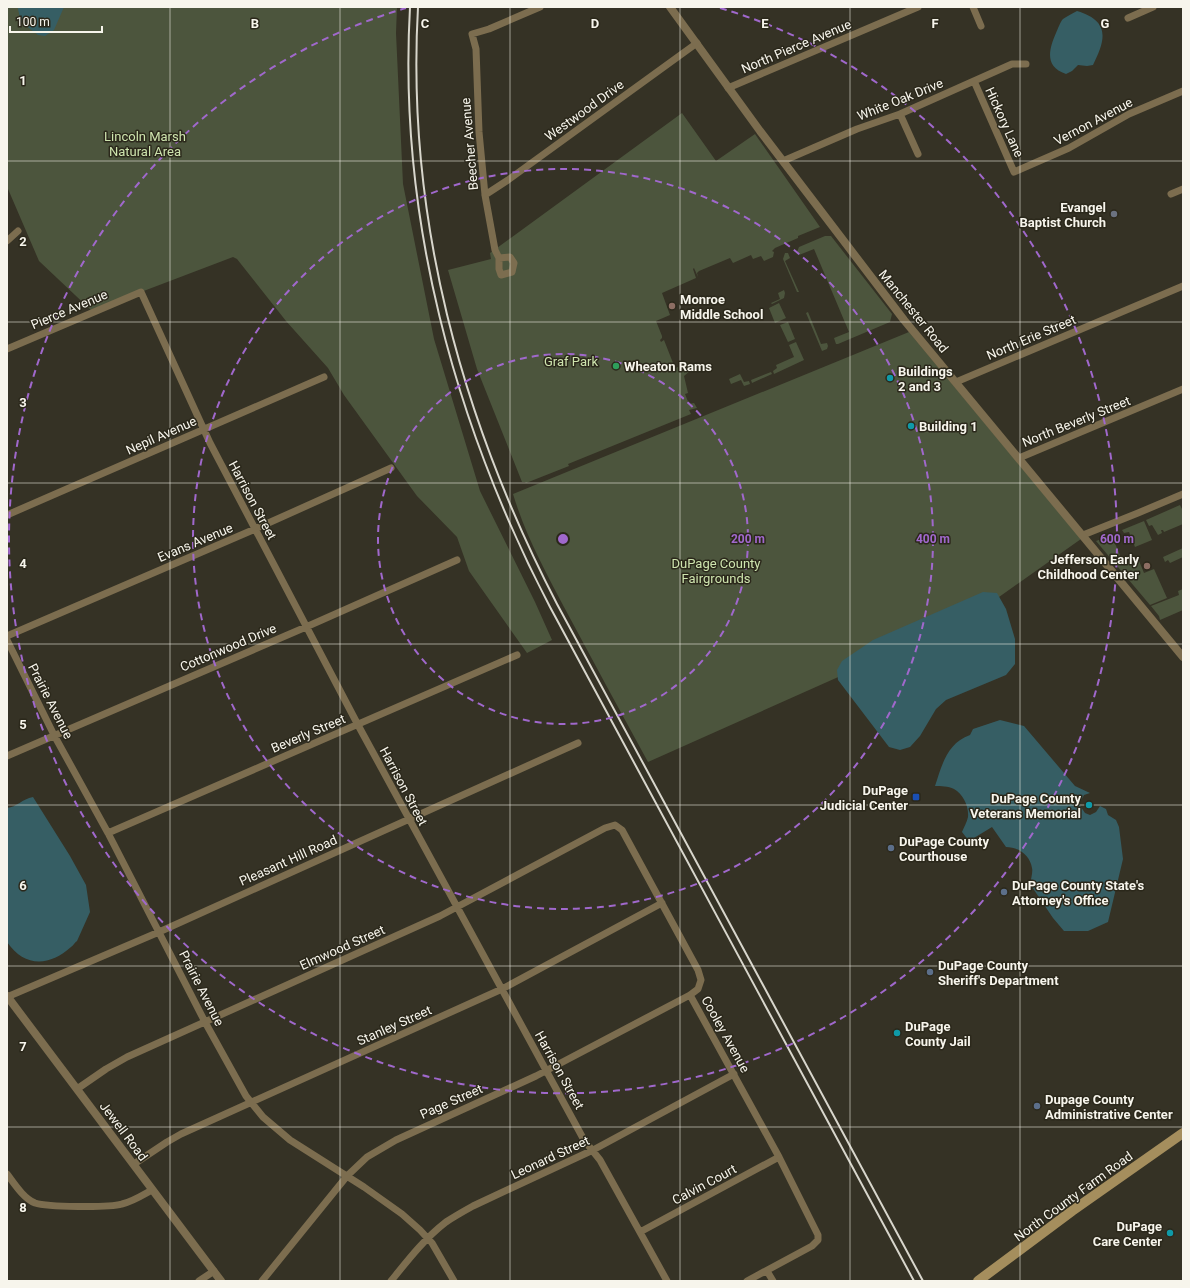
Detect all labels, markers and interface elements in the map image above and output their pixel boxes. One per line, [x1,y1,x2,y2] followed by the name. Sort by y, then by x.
[10,8,102,34] scale bar
[16,15,50,29] text: 100 m
[251,16,259,31] text: B
[421,16,430,31] text: C
[591,16,599,31] text: D
[739,16,854,76] street label: North Pierce Avenue
[761,16,769,31] text: E
[931,16,939,31] text: F
[1101,16,1110,31] text: G
[19,73,27,88] text: 1
[855,75,945,124] street label: White Oak Drive
[542,77,627,144] street label: Westwood Drive
[982,85,1027,160] street label: Hickory Lane
[1051,94,1135,148] street label: Vernon Avenue
[458,97,481,191] street label: Beecher Avenue
[104,129,186,159] park label: Lincoln Marsh Natural Area
[1020,200,1106,230] place label: Evangel Baptist Church
[1109,209,1119,219] marker: Evangel Baptist Church
[19,234,27,249] text: 2
[876,267,951,356] street label: Manchester Road
[29,287,110,332] street label: Pierce Avenue
[680,292,763,322] place label: Monroe Middle School
[667,301,677,311] marker: Monroe Middle School
[984,312,1078,363] street label: North Erie Street
[544,354,598,369] park label: Graf Park
[624,359,712,374] place label: Wheaton Rams
[611,361,621,371] marker: Wheaton Rams
[898,364,953,394] place label: Buildings 2 and 3
[885,373,895,383] marker: Buildings 2 and 3
[1020,393,1132,450] street label: North Beverly Street
[19,395,27,410] text: 3
[124,413,199,458] street label: Nepil Avenue
[919,419,978,434] place label: Building 1
[906,421,916,431] marker: Building 1
[225,458,280,542] street label: Harrison Street
[155,520,235,565] street label: Evans Avenue
[556,532,570,546] centre of rings
[731,532,765,546] text: 200 m
[916,532,950,546] text: 400 m
[1100,532,1134,546] text: 600 m
[1038,552,1139,582] place label: Jefferson Early Childhood Center
[19,556,27,571] text: 4
[672,556,760,586] park label: DuPage County Fairgrounds
[1142,561,1152,571] marker: Jefferson Early Childhood Center
[178,620,279,675] street label: Cottonwood Drive
[25,661,76,742] street label: Prairie Avenue
[269,711,348,756] street label: Beverly Street
[19,717,27,732] text: 5
[376,744,431,828] street label: Harrison Street
[820,783,908,813] place label: DuPage Judicial Center
[970,791,1081,821] place label: DuPage County Veterans Memorial
[911,792,921,802] marker: DuPage Judicial Center
[1084,800,1094,810] marker: DuPage County Veterans Memorial
[237,832,339,889] street label: Pleasant Hill Road
[899,834,989,864] place label: DuPage County Courthouse
[886,843,896,853] marker: DuPage County Courthouse
[19,878,27,893] text: 6
[1012,878,1144,908] place label: DuPage County State's Attorney's Office
[999,887,1009,897] marker: DuPage County State's Attorney's Office
[297,922,387,973] street label: Elmwood Street
[176,948,227,1029] street label: Prairie Avenue
[938,958,1059,988] place label: DuPage County Sheriff's Department
[925,967,935,977] marker: DuPage County Sheriff's Department
[698,993,753,1075] street label: Cooley Avenue
[355,1002,434,1049] street label: Stanley Street
[905,1019,971,1049] place label: DuPage County Jail
[532,1028,587,1112] street label: Harrison Street
[892,1028,902,1038] marker: DuPage County Jail
[19,1039,27,1054] text: 7
[418,1081,485,1122] street label: Page Street
[1045,1092,1173,1122] place label: Dupage County Administrative Center
[97,1099,151,1164] street label: Jewell Road
[1032,1101,1042,1111] marker: Dupage County Administrative Center
[509,1133,592,1182] street label: Leonard Street
[1011,1148,1135,1244] street label: North County Farm Road
[670,1161,739,1208] street label: Calvin Court
[19,1200,27,1215] text: 8
[1093,1219,1162,1249] place label: DuPage Care Center
[1165,1228,1175,1238] marker: DuPage Care Center

